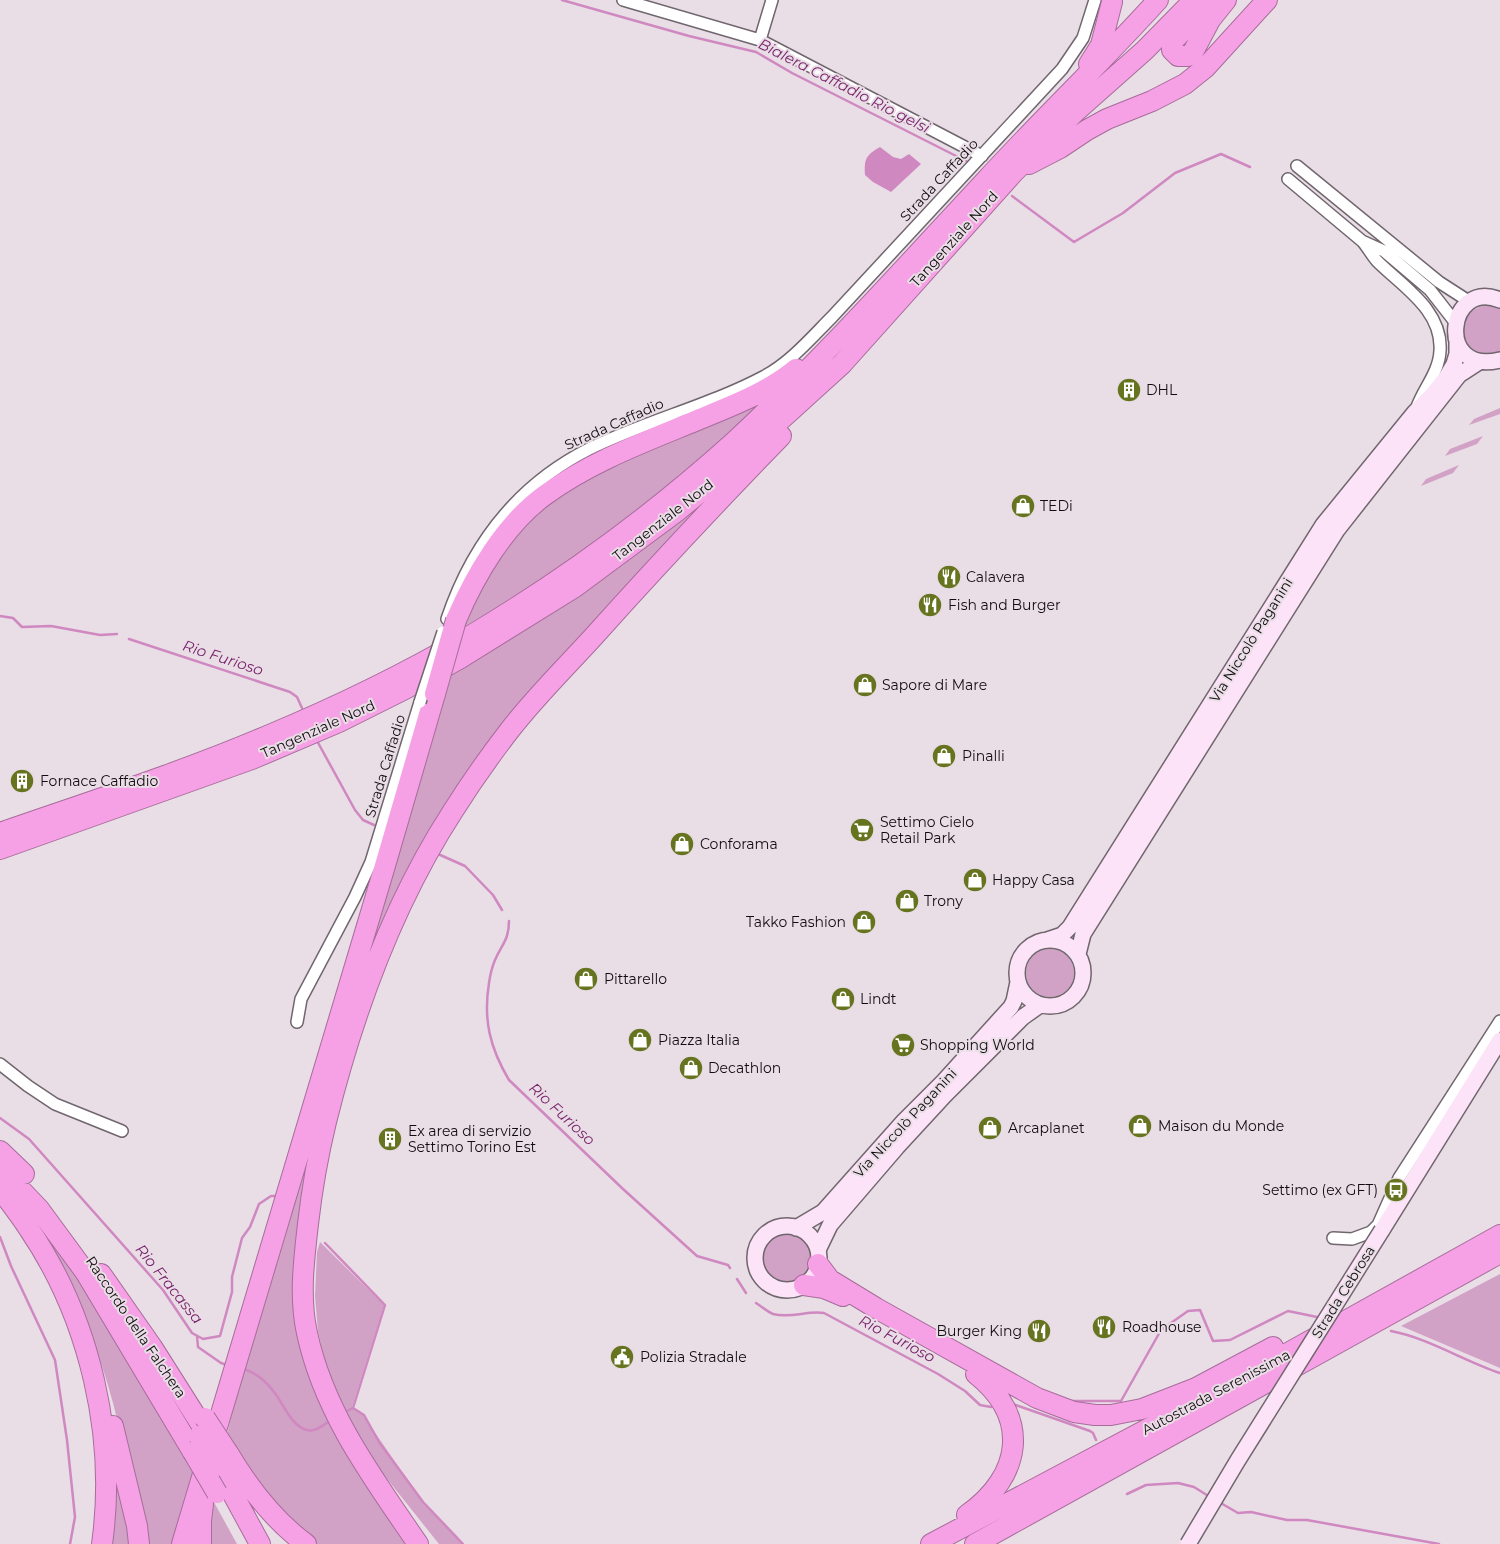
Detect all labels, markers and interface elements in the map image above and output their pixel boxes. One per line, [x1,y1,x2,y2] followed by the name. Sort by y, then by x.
[755,34,934,138] water label: Bialera Caffadio Rio gelsi
[896,135,982,225] street label: Strada Caffadio
[906,187,1002,291] street label: Tangenziale Nord
[1116,377,1142,403] building icon: DHL
[1146,381,1178,399] place label: DHL
[562,394,667,454] street label: Strada Caffadio
[609,475,717,565] street label: Tangenziale Nord
[1010,493,1036,519] shop icon: TEDi
[1040,497,1073,515] place label: TEDi
[936,564,962,590] restaurant icon: Calavera
[966,568,1025,586] place label: Calavera
[1205,574,1297,706] street label: Via Niccolò Paganini
[917,592,943,618] restaurant icon: Fish and Burger
[948,596,1061,614] place label: Fish and Burger
[180,636,266,679] water label: Rio Furioso
[852,672,878,698] shop icon: Sapore di Mare
[882,676,987,694] place label: Sapore di Mare
[258,696,378,762] street label: Tangenziale Nord
[361,712,409,820] street label: Strada Caffadio
[931,743,957,769] shop icon: Pinalli
[962,747,1005,765] place label: Pinalli
[9,768,35,794] building icon: Fornace Caffadio
[40,772,158,790] place label: Fornace Caffadio
[880,813,974,847] place label: Settimo Cielo Retail Park
[849,817,875,843] supermarket icon: Settimo Cielo Retail Park
[669,831,695,857] shop icon: Conforama
[700,835,778,853] place label: Conforama
[962,867,988,893] shop icon: Happy Casa
[992,871,1075,889] place label: Happy Casa
[894,888,920,914] shop icon: Trony
[924,892,963,910] place label: Trony
[851,909,877,935] shop icon: Takko Fashion
[746,913,846,931] place label: Takko Fashion
[573,966,599,992] shop icon: Pittarello
[604,970,667,988] place label: Pittarello
[830,986,856,1012] shop icon: Lindt
[860,990,897,1008] place label: Lindt
[627,1027,653,1053] shop icon: Piazza Italia
[658,1031,740,1049] place label: Piazza Italia
[890,1032,916,1058] supermarket icon: Shopping World
[920,1036,1035,1054] place label: Shopping World
[678,1055,704,1081] shop icon: Decathlon
[708,1059,781,1077] place label: Decathlon
[850,1064,960,1182] street label: Via Niccolò Paganini
[525,1078,599,1149] water label: Rio Furioso
[1127,1113,1153,1139] shop icon: Maison du Monde
[977,1115,1003,1141] shop icon: Arcaplanet
[1158,1117,1284,1135] place label: Maison du Monde
[1008,1119,1085,1137] place label: Arcaplanet
[408,1122,537,1156] place label: Ex area di servizio Settimo Torino Est
[377,1126,403,1152] building icon: Ex area di servizio Settimo Torino Est
[1383,1177,1409,1203] bus stop icon: Settimo (ex GFT)
[1262,1181,1378,1199] place label: Settimo (ex GFT)
[132,1240,207,1327] water label: Rio Fracassa
[1307,1242,1379,1342] street label: Strada Cebrosa
[82,1253,190,1401] street label: Raccordo della Falchera
[856,1311,939,1367] water label: Rio Furioso
[1091,1314,1117,1340] restaurant icon: Roadhouse
[1026,1318,1052,1344] restaurant icon: Burger King
[1122,1318,1202,1336] place label: Roadhouse
[936,1322,1022,1340] place label: Burger King
[609,1344,635,1370] public building icon: Polizia Stradale
[1139,1345,1293,1439] street label: Autostrada Serenissima
[640,1348,747,1366] place label: Polizia Stradale

